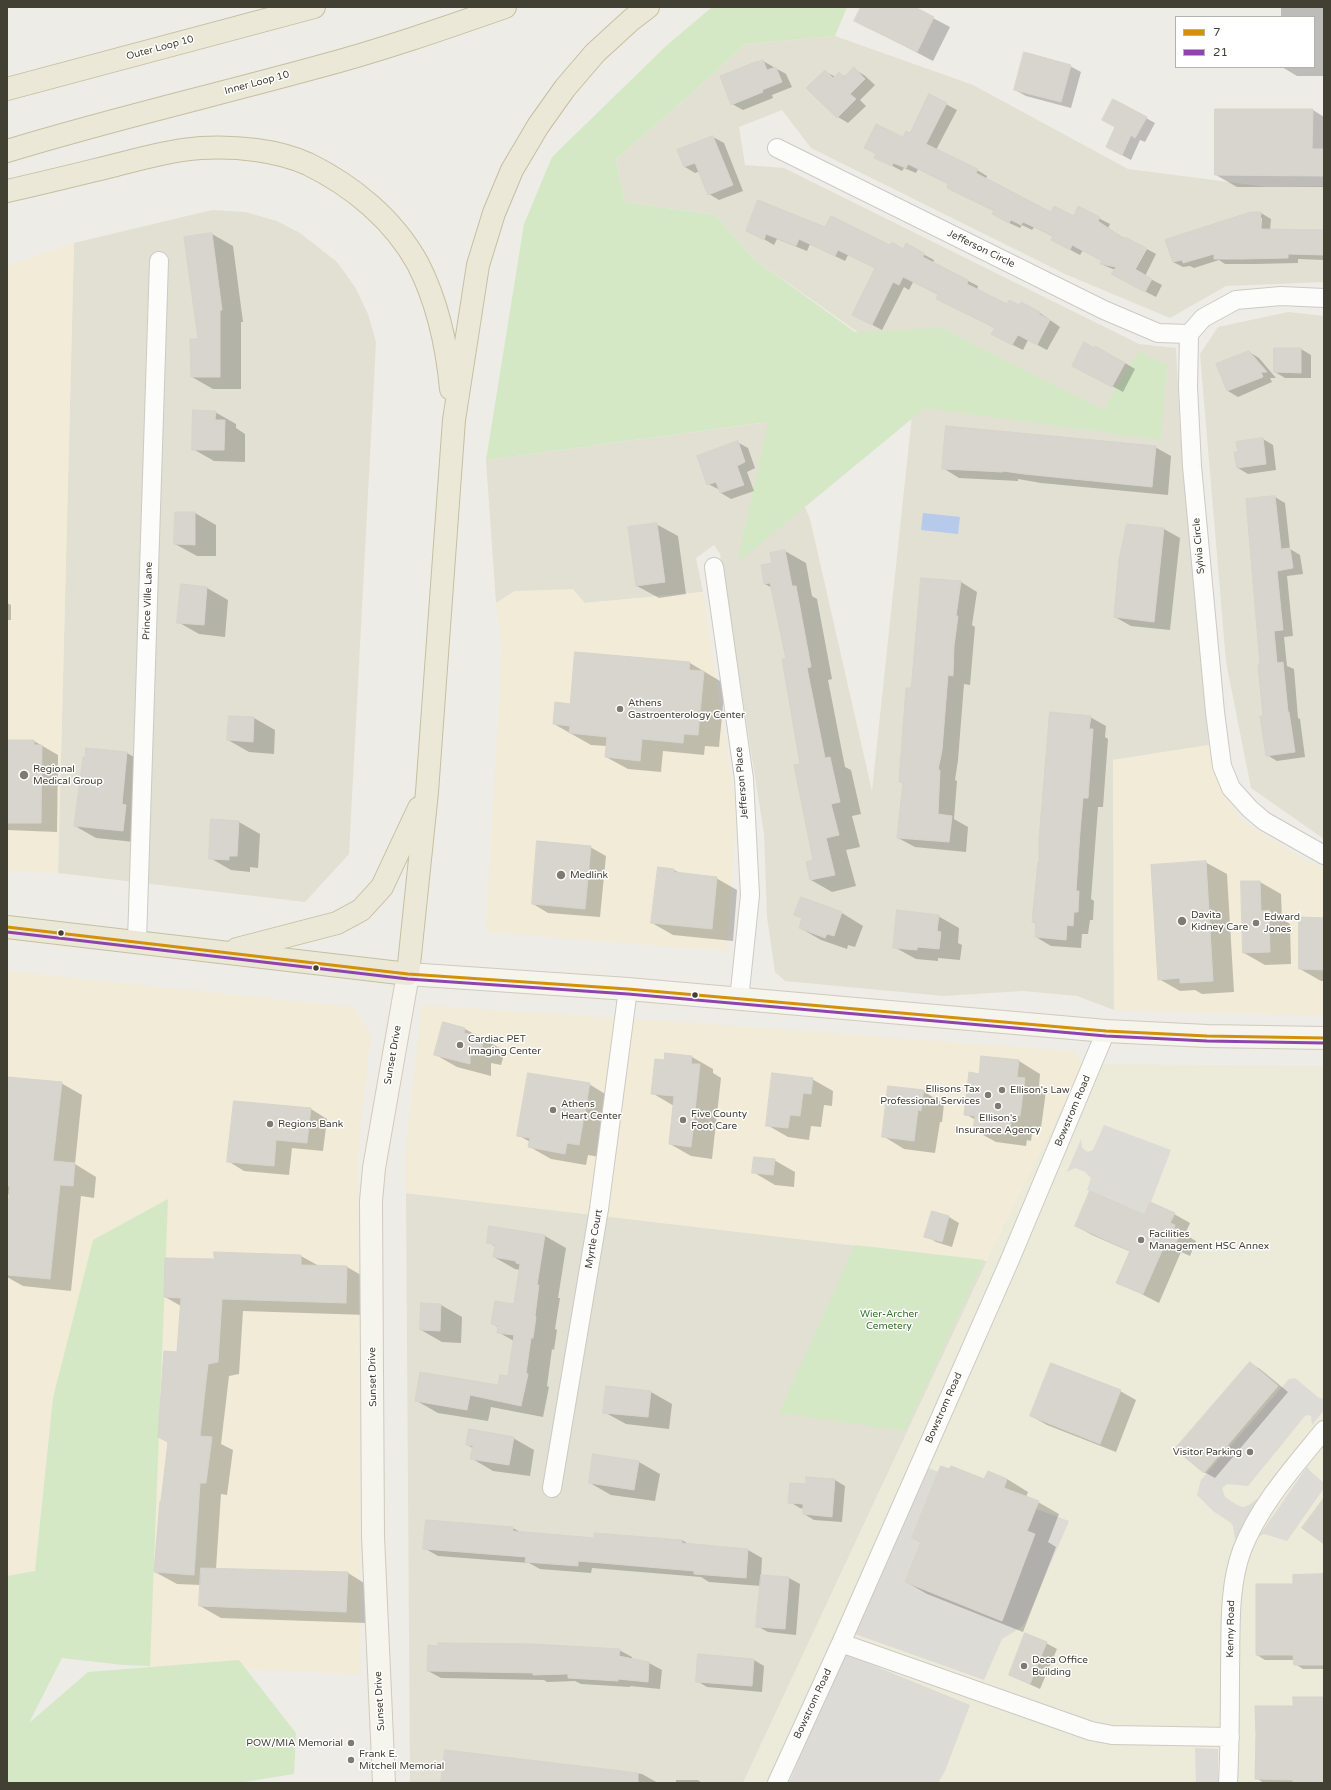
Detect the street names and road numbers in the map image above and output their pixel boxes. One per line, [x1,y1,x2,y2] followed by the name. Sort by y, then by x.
[125,33,195,63] street label: Outer Loop 10
[223,69,291,97] street label: Inner Loop 10
[945,228,1017,270] street label: Jefferson Circle
[1191,517,1207,575] street label: Sylvia Circle
[141,562,155,640] street label: Prince Ville Lane
[733,746,751,820] street label: Jefferson Place
[382,1025,404,1085] street label: Sunset Drive
[1053,1074,1093,1148] street label: Bowstrom Road
[583,1208,605,1270] street label: Myrtle Court
[366,1347,380,1407] street label: Sunset Drive
[923,1371,965,1445] street label: Bowstrom Road
[1224,1600,1238,1658] street label: Kenny Road
[791,1667,835,1741] street label: Bowstrom Road
[372,1671,388,1731] street label: Sunset Drive

